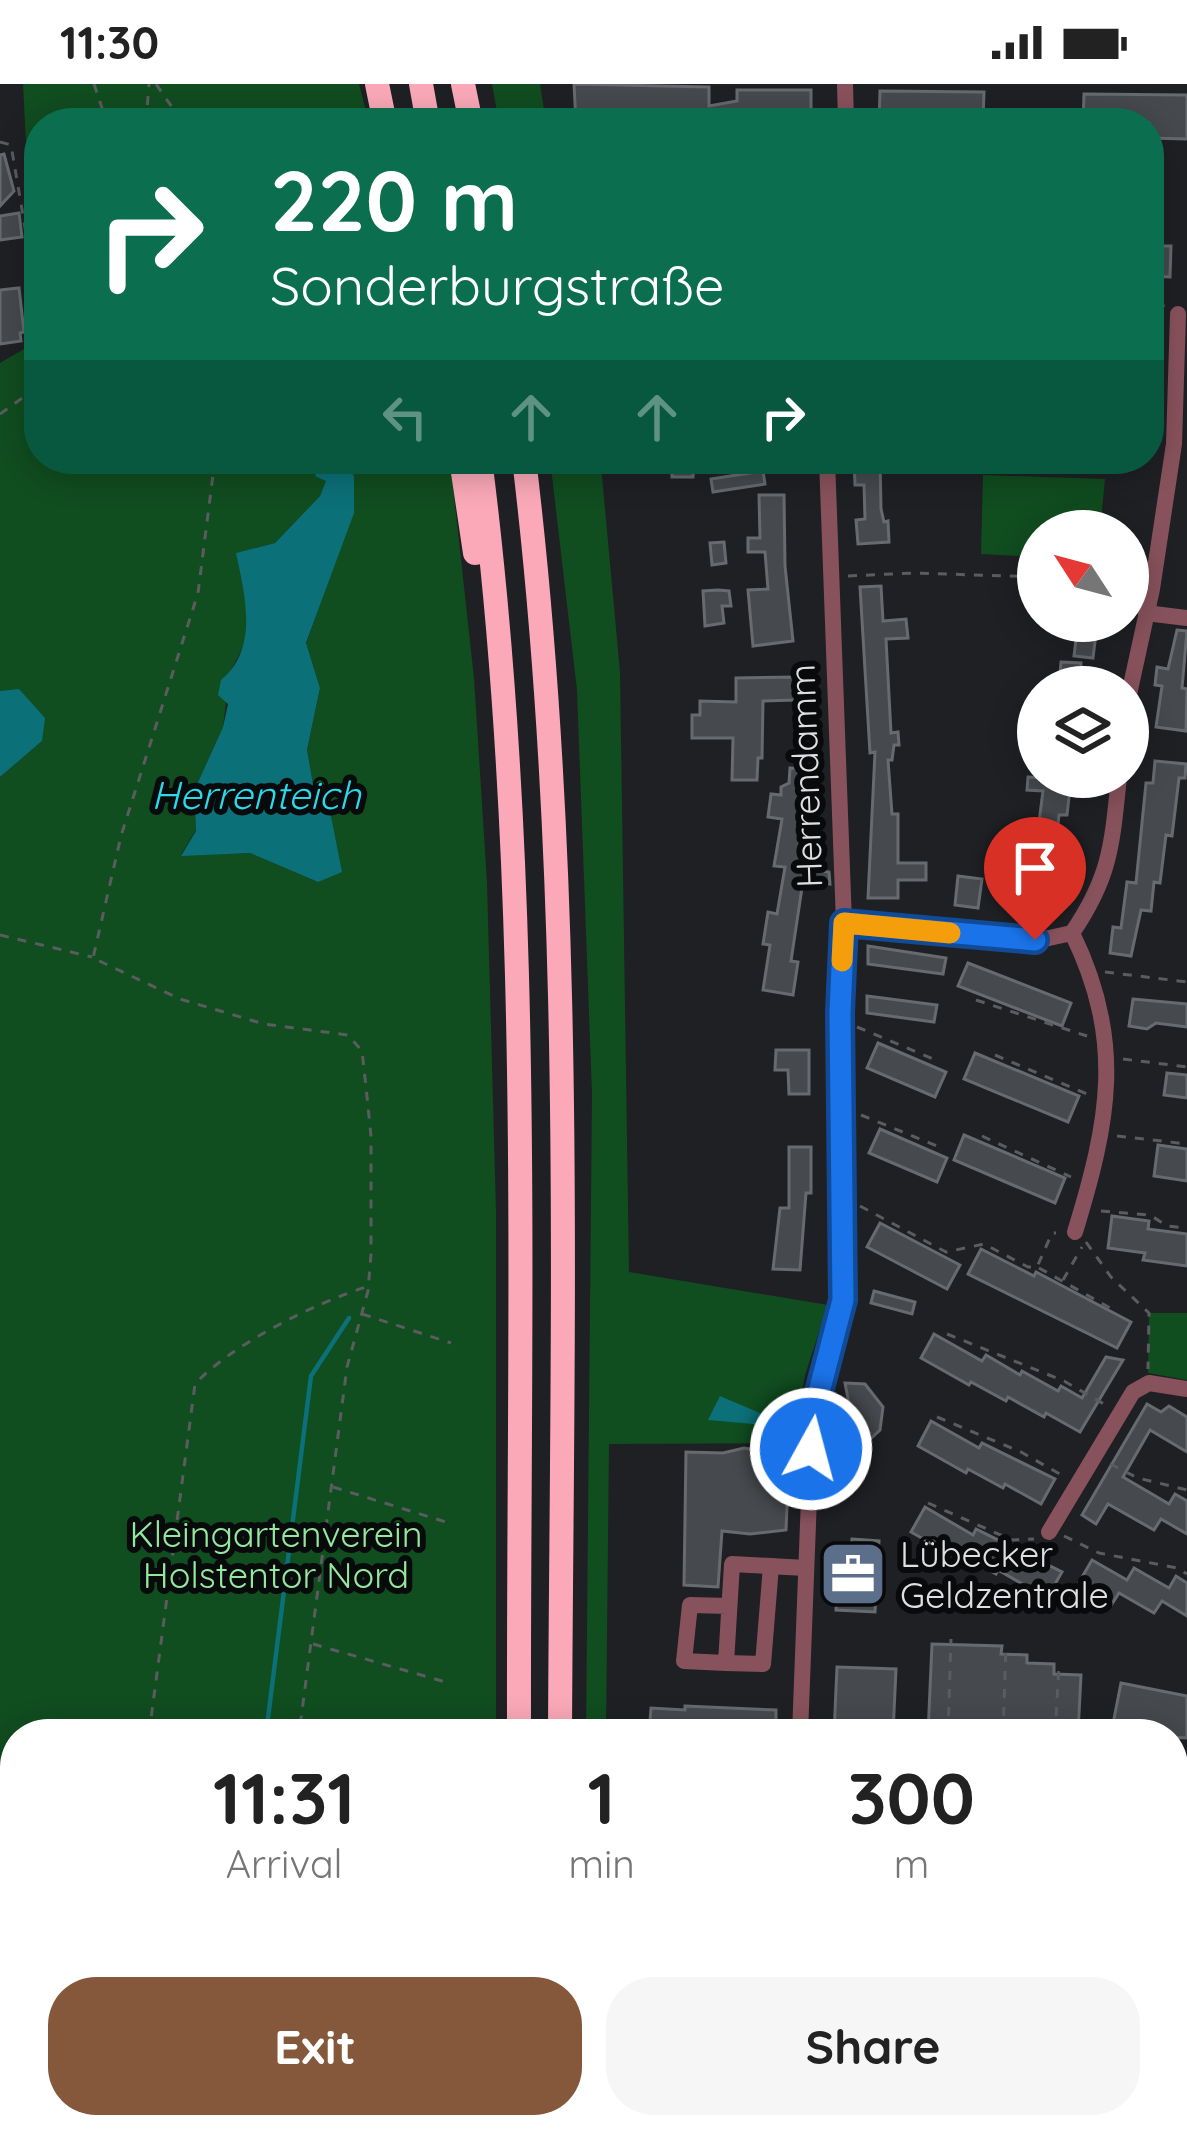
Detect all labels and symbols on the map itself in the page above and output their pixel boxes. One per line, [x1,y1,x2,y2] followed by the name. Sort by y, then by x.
[1017,510,1149,642] north arrow
[779,663,831,889] street label: Herrendamm
[151,770,362,819] water label: Herrenteich
[984,817,1086,940] pin
[748,1386,874,1512] position arrow
[129,1511,423,1597] park label: Kleingartenverein Holstentor Nord
[900,1531,1109,1617] place label: Lübecker Geldzentrale
[818,1539,888,1609] office icon: Lübecker Geldzentrale

